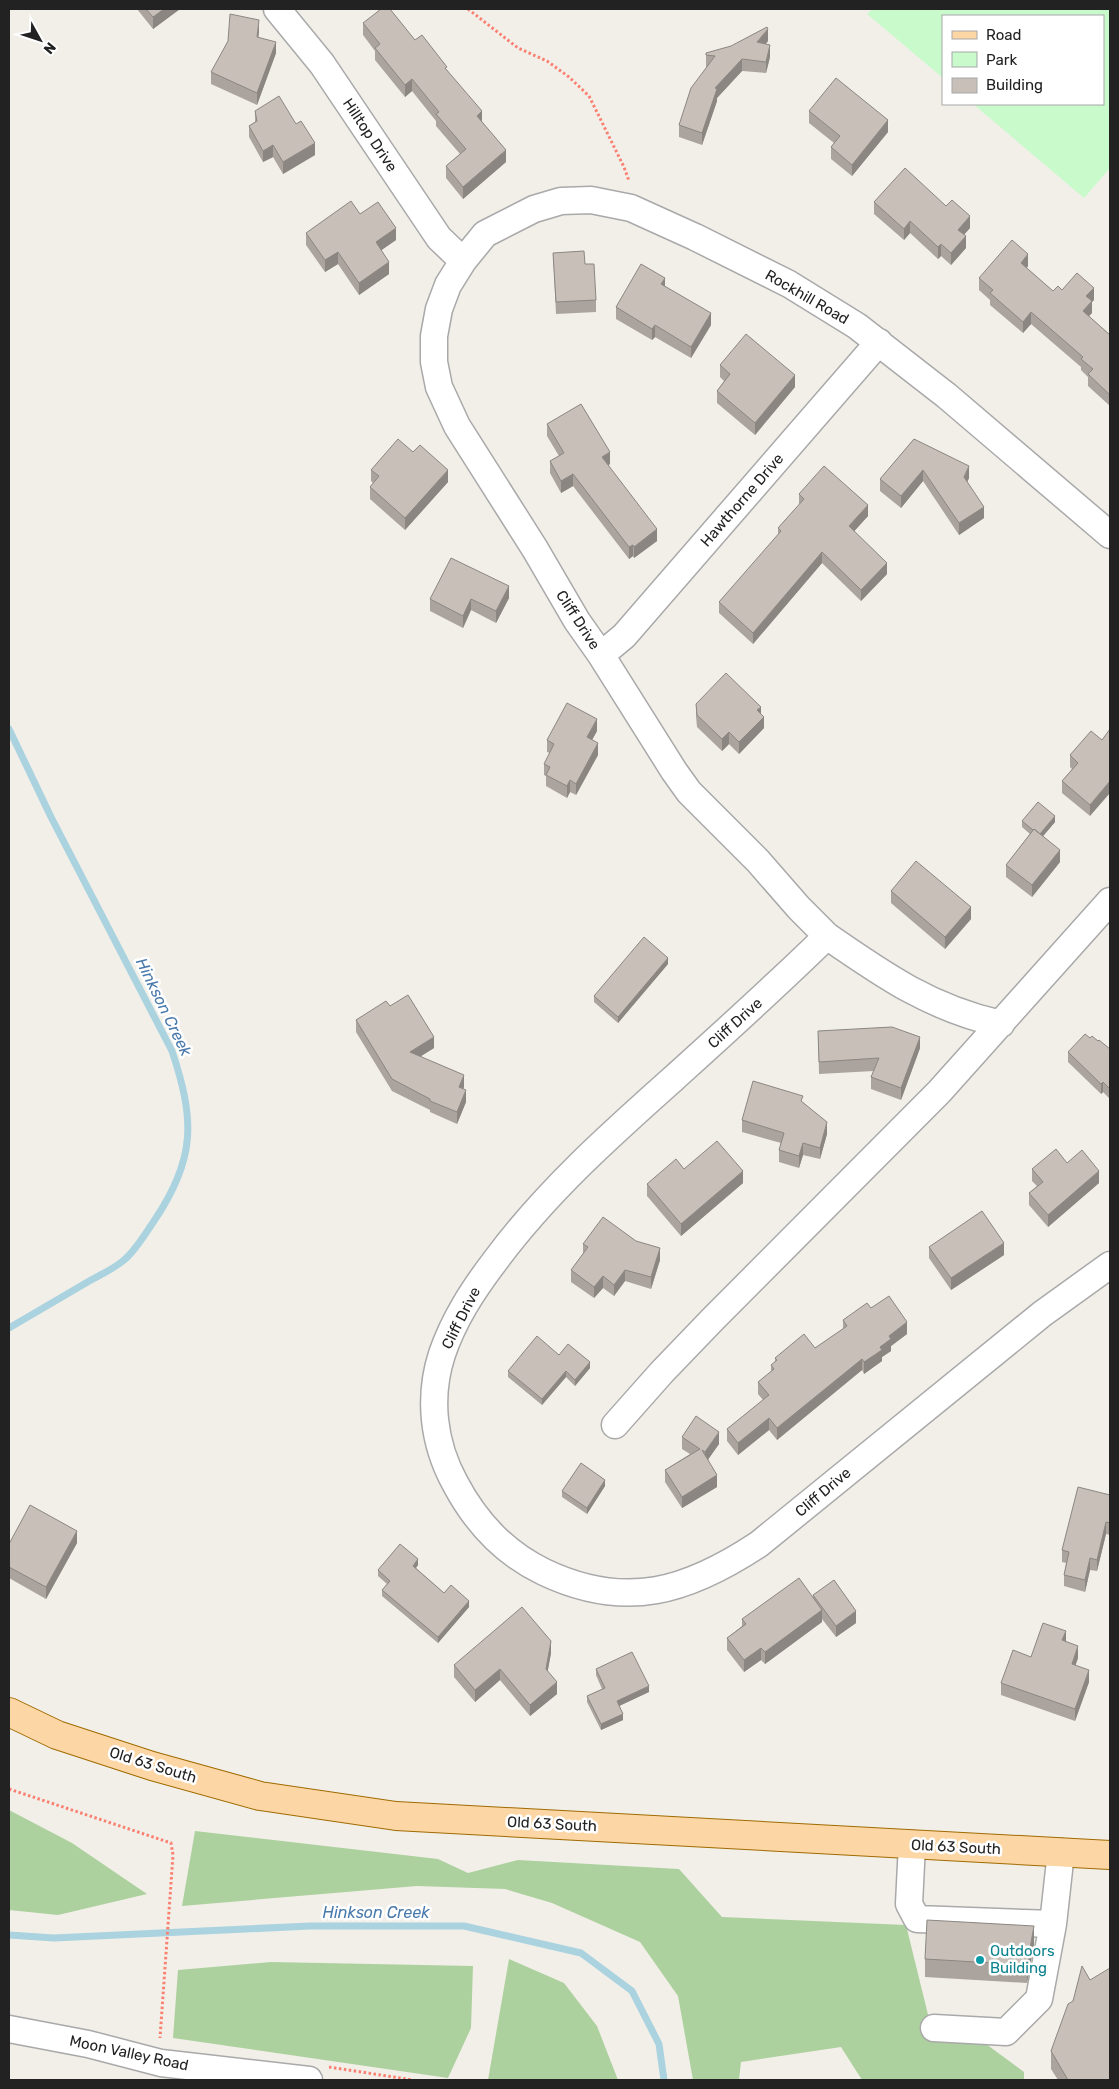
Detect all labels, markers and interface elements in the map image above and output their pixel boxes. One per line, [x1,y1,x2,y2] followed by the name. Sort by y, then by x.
[15,15,65,65] north arrow
[942,15,1104,105] legend
[986,26,1022,44] text: Road
[40,39,59,57] text: N
[986,51,1017,69] text: Park
[986,76,1043,94] text: Building
[339,95,401,175] street label: Hilltop Drive
[762,266,852,328] street label: Rockhill Road
[697,450,787,550] street label: Hawthorne Drive
[552,587,604,653] street label: Cliff Drive
[132,955,196,1060] water label: Hinkson Creek
[704,994,766,1052] street label: Cliff Drive
[438,1284,484,1352] street label: Cliff Drive
[792,1464,854,1520] street label: Cliff Drive
[107,1743,199,1787] street label: Old 63 South
[507,1813,597,1835] street label: Old 63 South
[911,1836,1001,1858] street label: Old 63 South
[323,1903,430,1922] water label: Hinkson Creek
[990,1942,1055,1977] place label: Outdoors Building
[974,1954,986,1966] marker: Outdoors Building
[68,2032,190,2074] street label: Moon Valley Road

